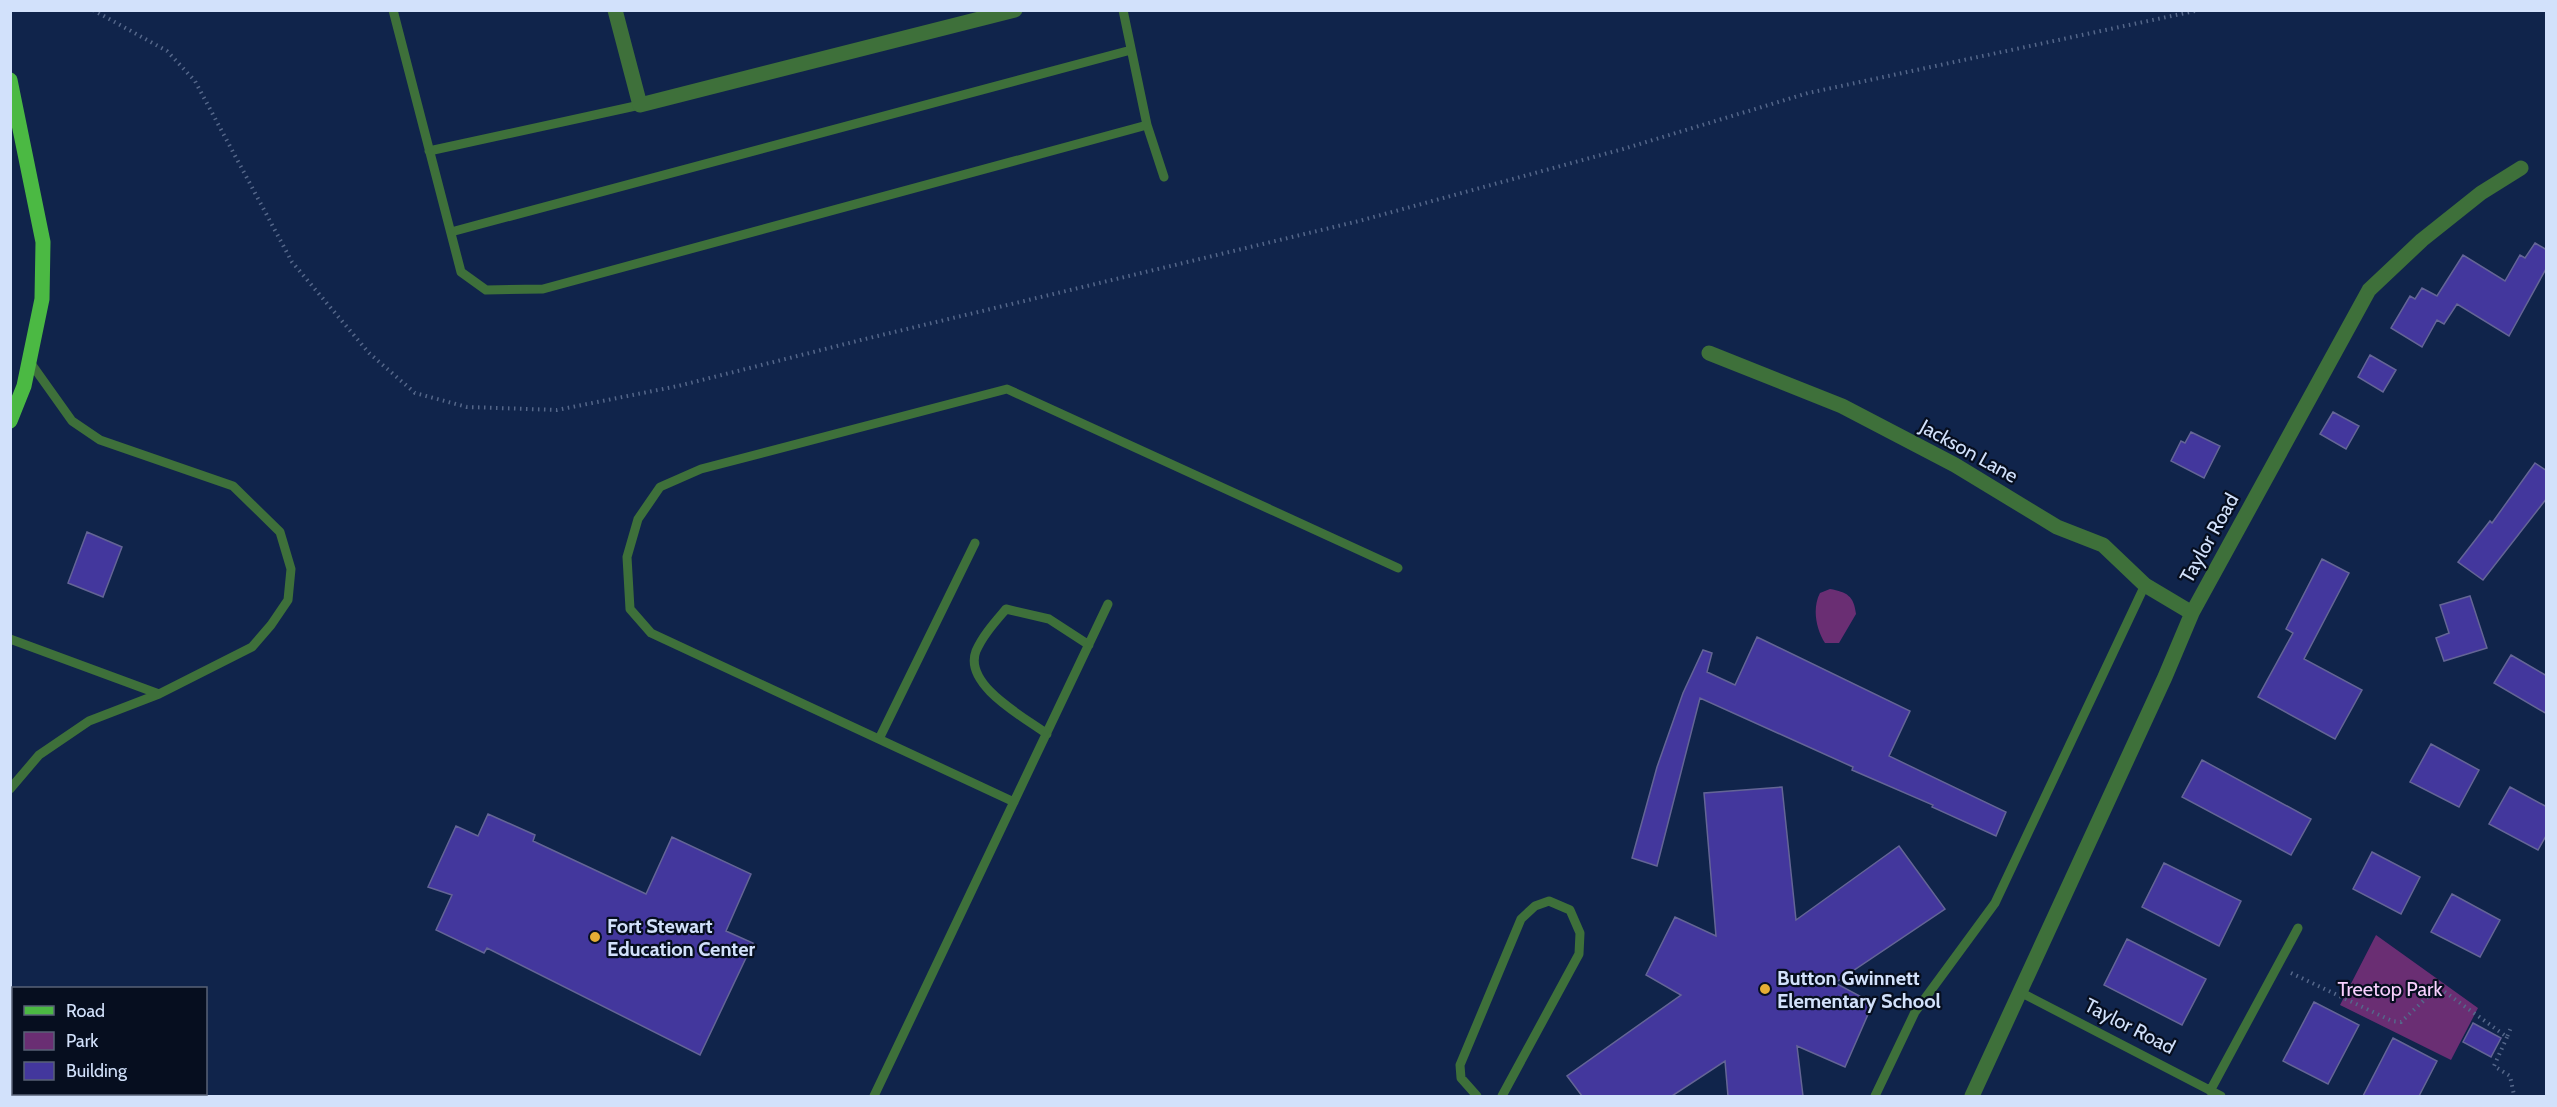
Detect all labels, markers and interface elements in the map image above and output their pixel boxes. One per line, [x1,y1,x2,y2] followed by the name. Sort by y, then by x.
[1915,414,2022,488] street label: Jackson Lane
[2175,489,2243,587] street label: Taylor Road
[607,914,756,961] place label: Fort Stewart Education Center
[588,930,602,944] marker: Fort Stewart Education Center
[1777,966,1941,1013] place label: Button Gwinnett Elementary School
[2338,977,2442,1001] park label: Treetop Park
[1758,982,1772,996] marker: Button Gwinnett Elementary School
[12,987,207,1095] legend
[2081,993,2179,1059] street label: Taylor Road
[66,1000,105,1022] text: Road
[66,1030,99,1052] text: Park
[66,1060,128,1082] text: Building

